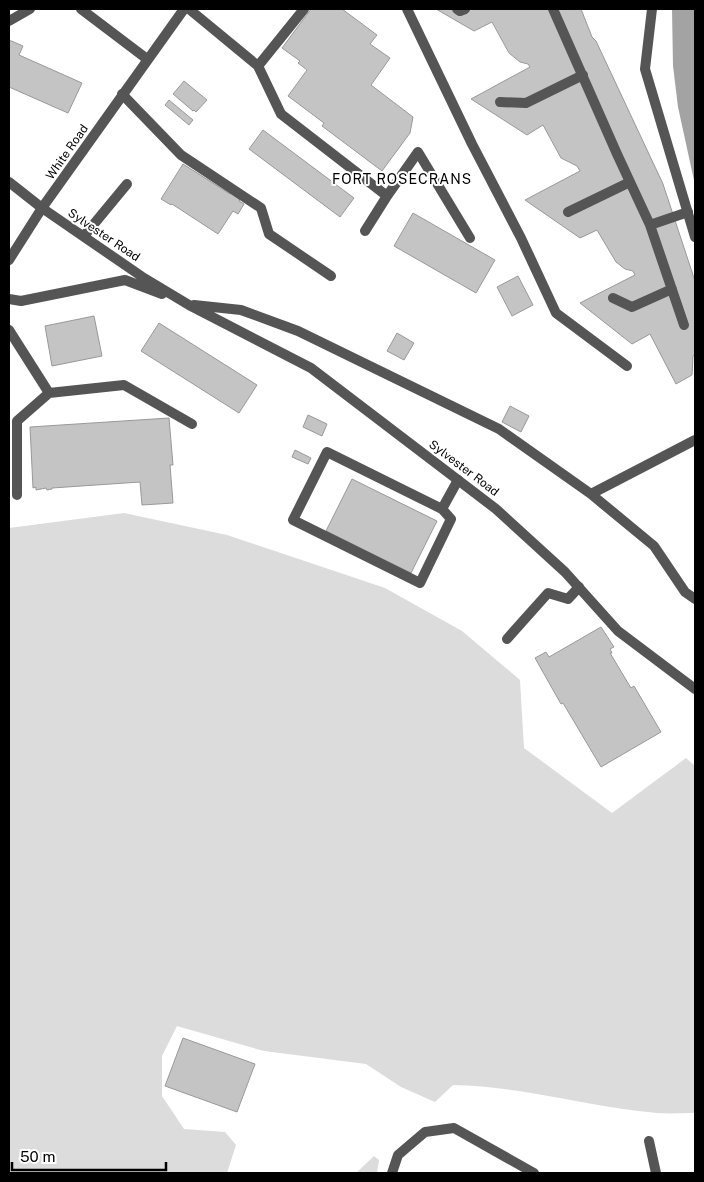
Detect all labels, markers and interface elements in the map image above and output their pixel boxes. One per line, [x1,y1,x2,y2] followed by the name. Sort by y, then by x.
[43,122,91,182] street label: White Road
[332,171,472,187] district label: FORT ROSECRANS
[65,206,143,264] street label: Sylvester Road
[426,437,502,499] street label: Sylvester Road
[12,1140,166,1172] scale bar
[20,1148,55,1165] text: 50 m

